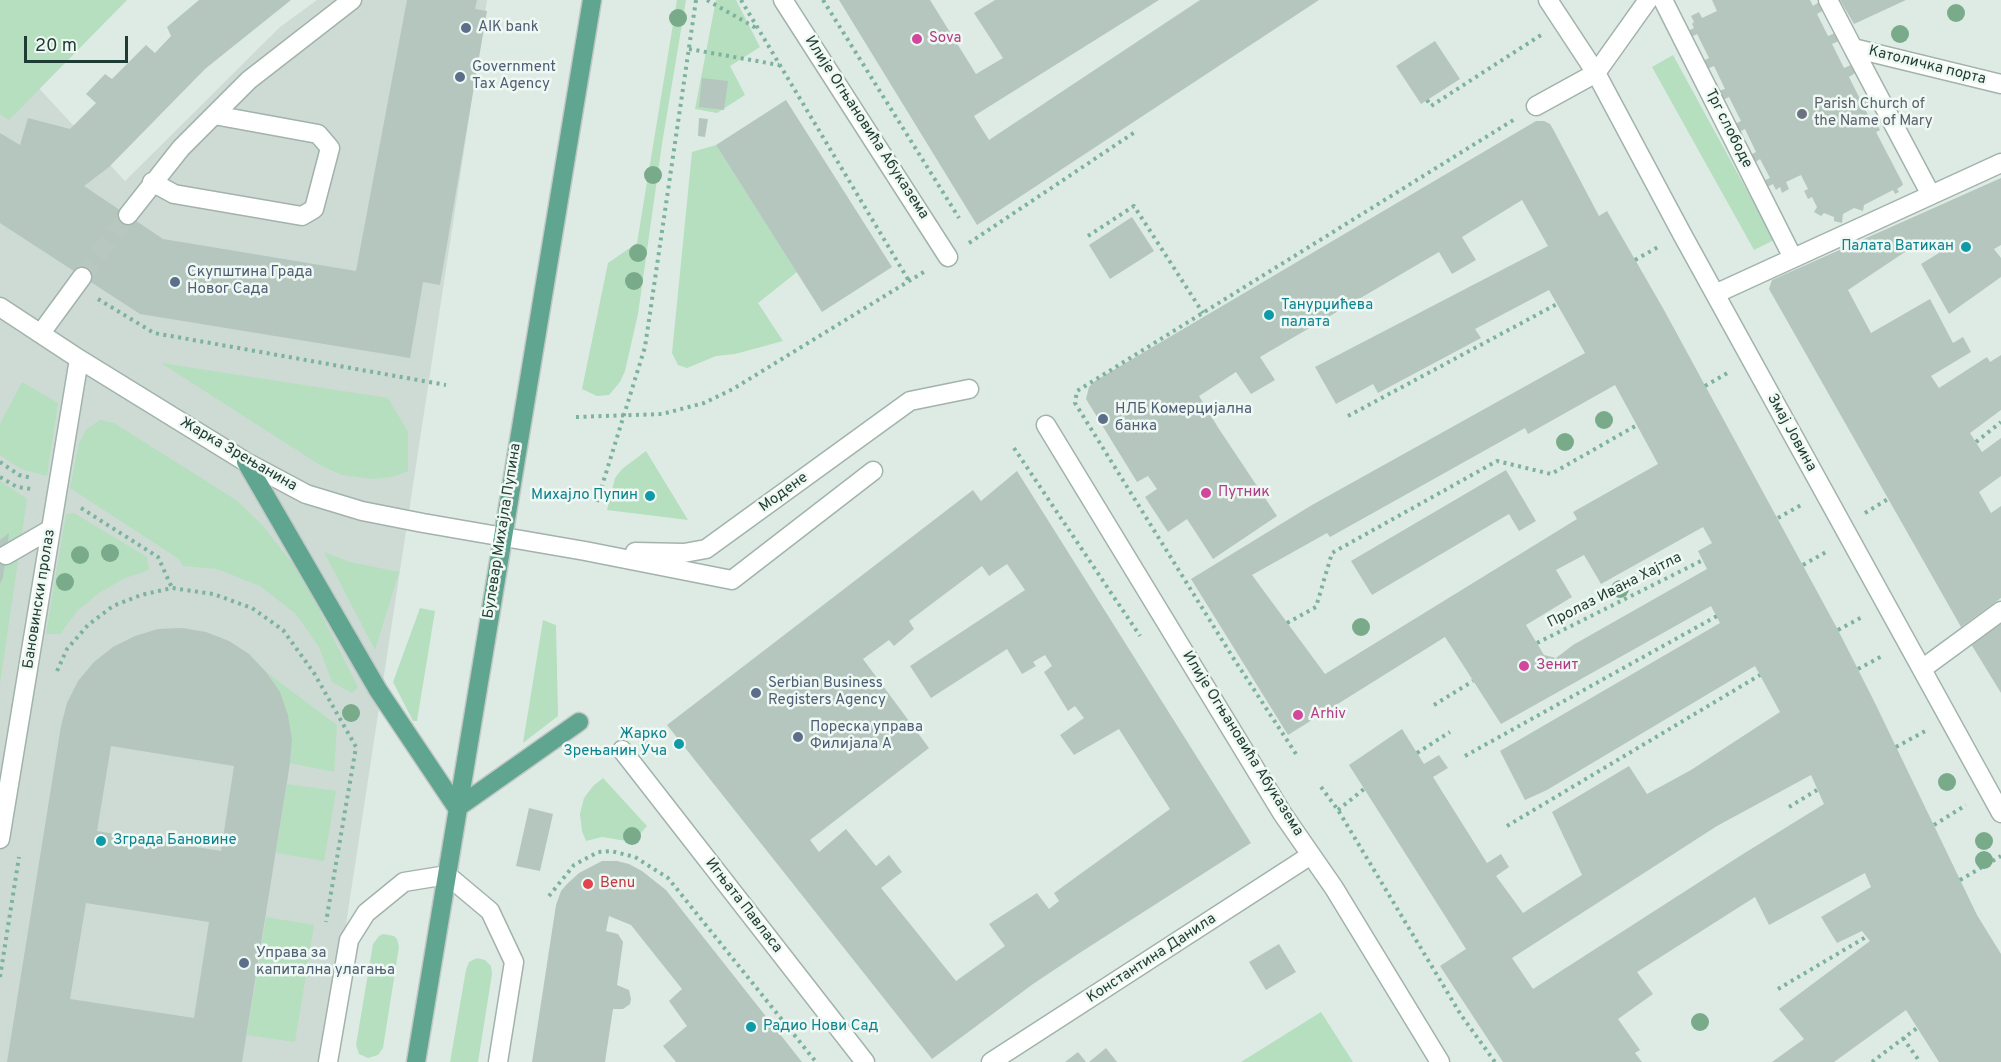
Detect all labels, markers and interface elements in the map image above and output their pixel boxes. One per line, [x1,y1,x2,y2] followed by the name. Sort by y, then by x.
[478,19,539,37] place label: AIK bank
[459,21,473,35] marker: AIK bank
[27,24,130,62] scale bar
[929,30,961,48] place label: Sova
[910,32,924,46] marker: Sova
[800,33,932,223] street label: Илије Огњановића Абуказема
[35,35,77,58] text: 20 m
[1866,43,1988,89] street label: Католичка порта
[472,59,556,94] place label: Government Tax Agency
[453,70,467,84] marker: Government Tax Agency
[1700,86,1756,172] street label: Трг слободе
[1814,96,1933,131] place label: Parish Church of the Name of Mary
[1795,107,1809,121] marker: Parish Church of the Name of Mary
[1841,238,1954,256] place label: Палата Ватикан
[1959,240,1973,254] marker: Палата Ватикан
[187,264,312,299] place label: Скупштина Града Новог Сада
[168,275,182,289] marker: Скупштина Града Новог Сада
[1281,297,1373,332] place label: Танурџићева палата
[1262,308,1276,322] marker: Танурџићева палата
[1762,391,1820,475] street label: Змај Јовина
[1115,401,1252,436] place label: НЛБ Комерцијална банка
[1096,412,1110,426] marker: НЛБ Комерцијална банка
[176,414,300,496] street label: Жарка Зрењанина
[480,442,526,620] street label: Булевар Михајла Пупина
[756,469,812,517] street label: Модене
[1218,484,1270,502] place label: Путник
[1199,486,1213,500] marker: Путник
[531,487,638,505] place label: Михајло Пупин
[643,489,657,503] marker: Михајло Пупин
[20,528,60,670] street label: Бановински пролаз
[1545,549,1685,633] street label: Пролаз Ивана Хајтла
[1177,648,1307,840] street label: Илије Огњановића Абуказема
[1536,657,1578,675] place label: Зенит
[1517,659,1531,673] marker: Зенит
[768,675,886,710] place label: Serbian Business Registers Agency
[749,686,763,700] marker: Serbian Business Registers Agency
[1310,706,1346,724] place label: Arhiv
[1291,708,1305,722] marker: Arhiv
[810,719,923,754] place label: Пореска управа Филијала А
[563,726,667,761] place label: Жарко Зрењанин Уча
[791,730,805,744] marker: Пореска управа Филијала А
[672,737,686,751] marker: Жарко Зрењанин Уча
[113,832,237,850] place label: Зграда Бановине
[94,834,108,848] marker: Зграда Бановине
[700,855,786,957] street label: Игњата Павласа
[600,875,635,893] place label: Benu
[581,877,595,891] marker: Benu
[1084,910,1220,1008] street label: Константина Данила
[256,945,395,980] place label: Управа за капитална улагања
[237,956,251,970] marker: Управа за капитална улагања
[763,1018,878,1036] place label: Радио Нови Сад
[744,1020,758,1034] marker: Радио Нови Сад

